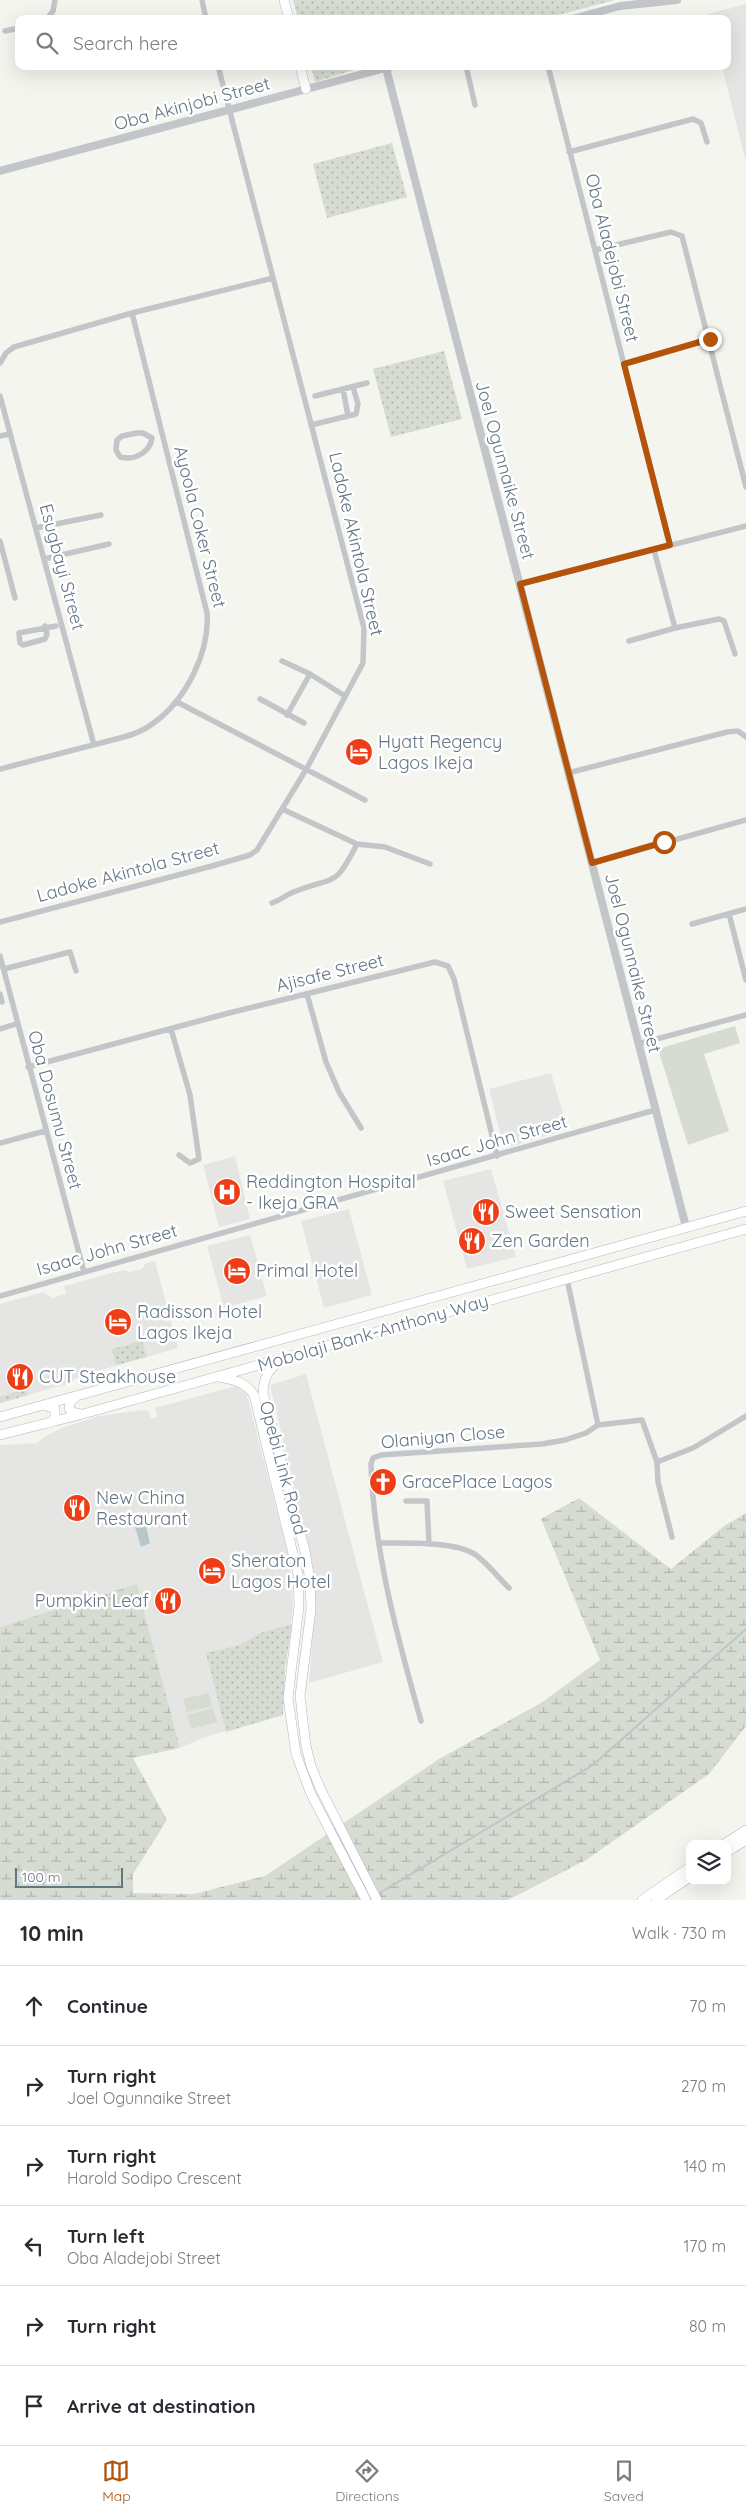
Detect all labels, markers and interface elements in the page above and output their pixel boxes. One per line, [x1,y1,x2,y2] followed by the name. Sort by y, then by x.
[15,15,731,70] search box
[33,29,61,57] icon: search
[73,31,178,55] text: Search here
[111,72,272,135] street label: Oba Akinjobi Street
[580,171,645,345] street label: Oba Aladejobi Street
[699,328,722,351] route end
[470,378,540,562] street label: Joel Ogunnaike Street
[169,444,232,610] street label: Ayoola Coker Street
[324,450,389,638] street label: Ladoke Akintola Street
[35,501,90,633] street label: Esugbayi Street
[378,730,502,774] place label: Hyatt Regency Lagos Ikeja
[344,737,374,767] hotel icon: Hyatt Regency Lagos Ikeja
[653,831,676,854] route start
[34,836,222,907] street label: Ladoke Akintola Street
[600,871,667,1055] street label: Joel Ogunnaike Street
[274,948,386,997] street label: Ajisafe Street
[23,1028,88,1192] street label: Oba Dosumu Street
[424,1109,570,1172] street label: Isaac John Street
[246,1170,416,1214] place label: Reddington Hospital - Ikeja GRA
[212,1177,242,1207] hospital icon: Reddington Hospital - Ikeja GRA
[471,1197,501,1227] restaurant icon: Sweet Sensation
[505,1200,641,1223] place label: Sweet Sensation
[34,1218,180,1281] street label: Isaac John Street
[457,1226,487,1256] restaurant icon: Zen Garden
[491,1229,590,1252] place label: Zen Garden
[222,1256,252,1286] hotel icon: Primal Hotel
[256,1259,358,1282] place label: Primal Hotel
[255,1289,491,1377] street label: Mobolaji Bank-Anthony Way
[137,1300,262,1344] place label: Radisson Hotel Lagos Ikeja
[103,1307,133,1337] hotel icon: Radisson Hotel Lagos Ikeja
[5,1362,35,1392] restaurant icon: CUT Steakhouse
[39,1365,176,1388] place label: CUT Steakhouse
[255,1398,312,1537] street label: Opebi Link Road
[380,1420,506,1453] street label: Olaniyan Close
[368,1467,398,1497] church icon: GracePlace Lagos
[402,1470,552,1493] place label: GracePlace Lagos
[96,1486,188,1530] place label: New China Restaurant
[62,1493,92,1523] restaurant icon: New China Restaurant
[231,1549,331,1593] place label: Sheraton Lagos Hotel
[197,1556,227,1586] hotel icon: Sheraton Lagos Hotel
[153,1586,183,1616] restaurant icon: Pumpkin Leaf
[35,1589,150,1612] place label: Pumpkin Leaf
[686,1840,731,1885] map controls
[686,1840,731,1885] button: layers
[15,1865,122,1888] scale bar
[22,1868,60,1886] text: 100 m
[20,1920,84,1946] text: 10 min
[632,1923,726,1943] text: Walk · 730 m
[20,1992,48,2020] icon: ahead
[67,1994,148,2018] text: Continue
[689,1996,726,2016] text: 70 m
[67,2064,156,2088] text: Turn right
[20,2072,48,2100] icon: right
[681,2076,726,2096] text: 270 m
[67,2088,231,2108] text: Joel Ogunnaike Street
[67,2144,156,2168] text: Turn right
[20,2152,48,2180] icon: right
[683,2156,726,2176] text: 140 m
[67,2168,242,2188] text: Harold Sodipo Crescent
[67,2224,145,2248] text: Turn left
[20,2232,48,2260] icon: left
[683,2236,726,2256] text: 170 m
[67,2248,221,2268] text: Oba Aladejobi Street
[20,2312,48,2340] icon: right
[67,2314,156,2338] text: Turn right
[689,2316,726,2336] text: 80 m
[20,2392,48,2420] icon: arrive
[67,2394,256,2418] text: Arrive at destination
[102,2457,131,2505] tab: Map
[335,2457,399,2505] tab: Directions
[604,2457,644,2505] tab: Saved

